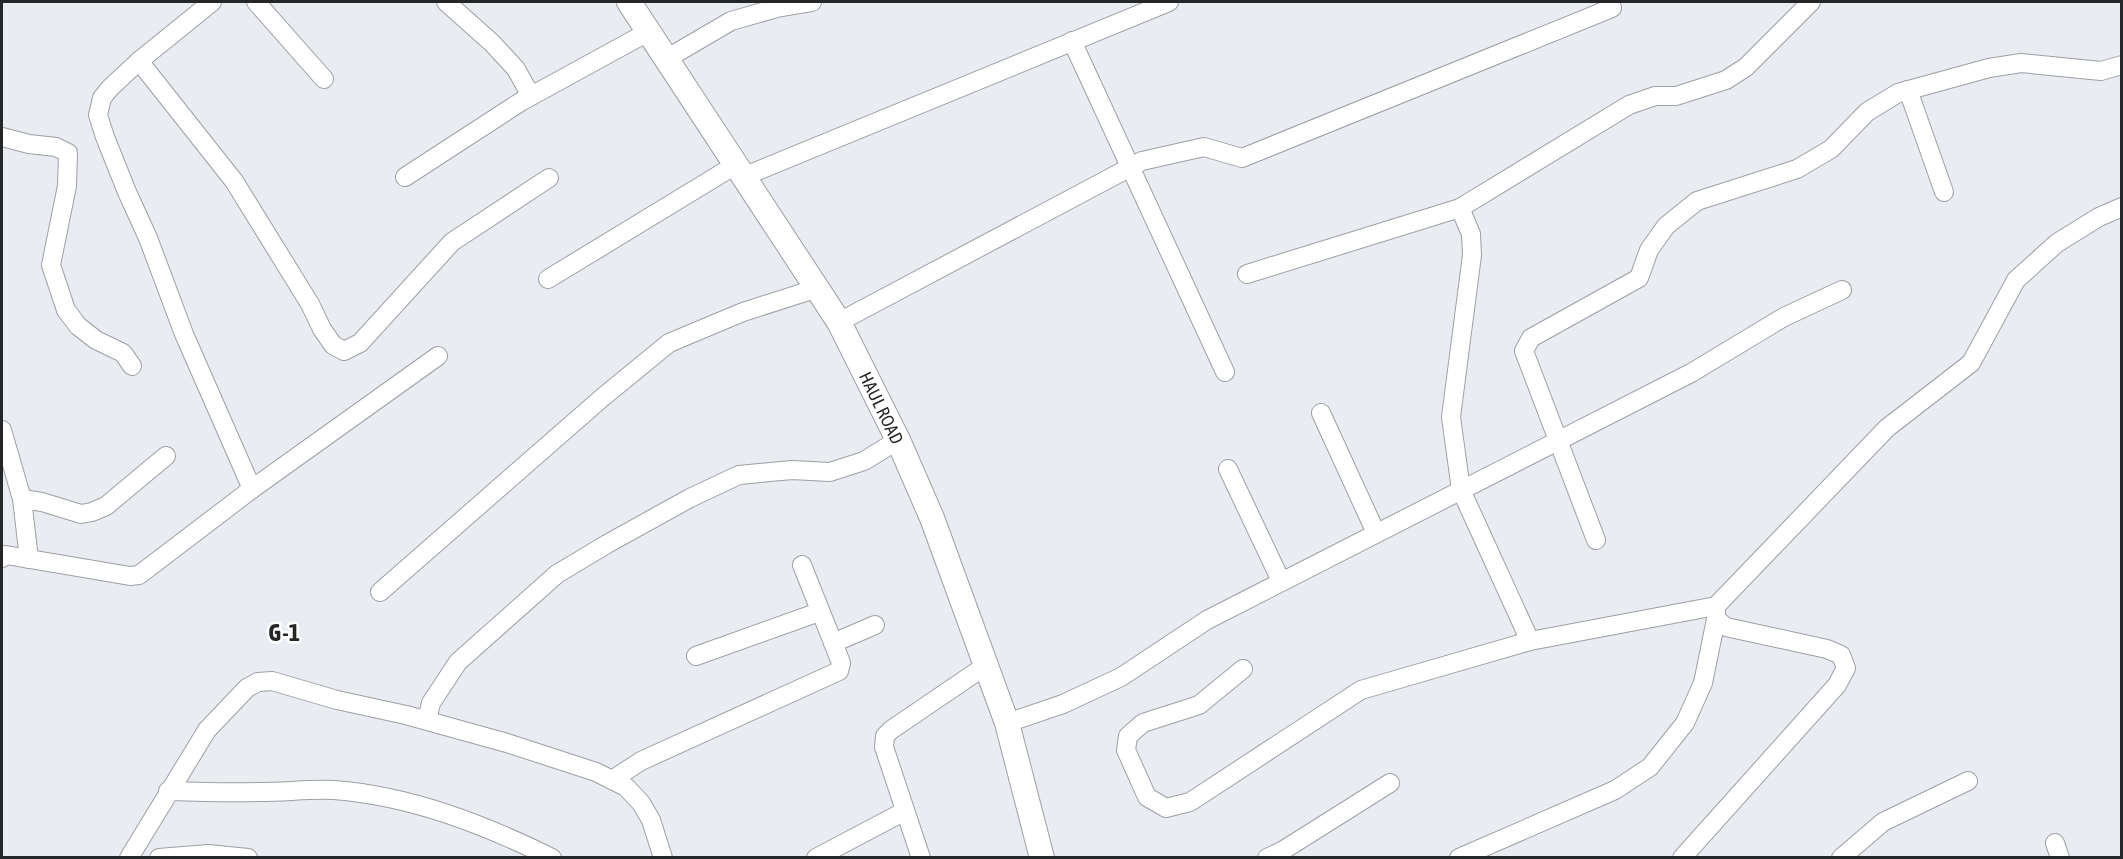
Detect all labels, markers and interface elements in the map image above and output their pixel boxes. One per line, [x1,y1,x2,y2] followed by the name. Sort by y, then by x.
[855,368,908,447] street label: HAUL ROAD
[268,619,302,646] district label: G-1

